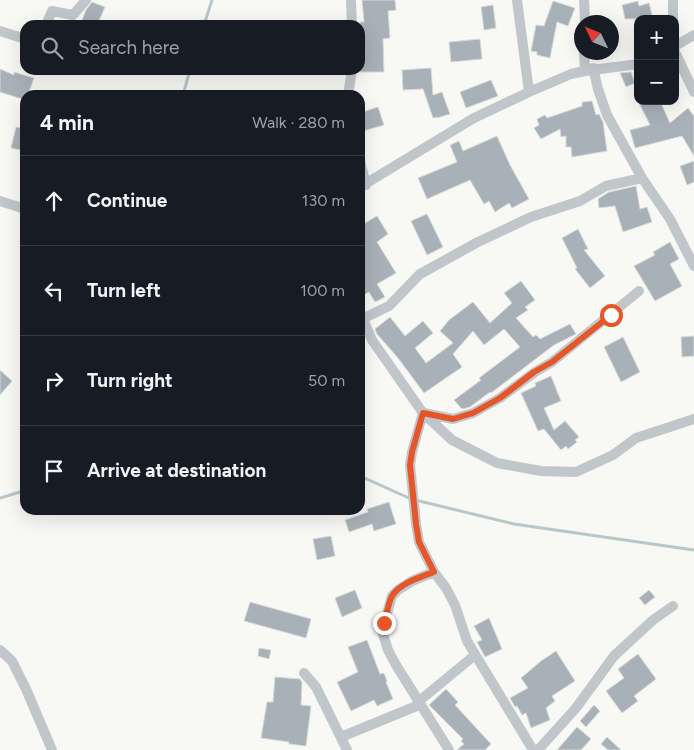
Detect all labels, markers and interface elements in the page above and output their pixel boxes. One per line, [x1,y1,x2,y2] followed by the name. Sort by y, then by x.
[574,15,619,60] north arrow
[634,15,679,105] map controls
[634,15,679,60] button: +
[20,20,365,75] search box
[38,34,66,62] icon: search
[78,36,180,59] text: Search here
[634,60,679,105] button: −
[40,110,94,135] text: 4 min
[252,113,345,132] text: Walk · 280 m
[40,187,68,215] icon: ahead
[87,189,167,212] text: Continue
[302,191,345,210] text: 130 m
[40,277,68,305] icon: left
[87,279,161,302] text: Turn left
[300,281,345,300] text: 100 m
[600,304,623,327] route start
[40,367,68,395] icon: right
[87,369,173,392] text: Turn right
[308,371,345,390] text: 50 m
[40,457,68,485] icon: arrive
[87,459,266,482] text: Arrive at destination
[373,612,396,635] route end

